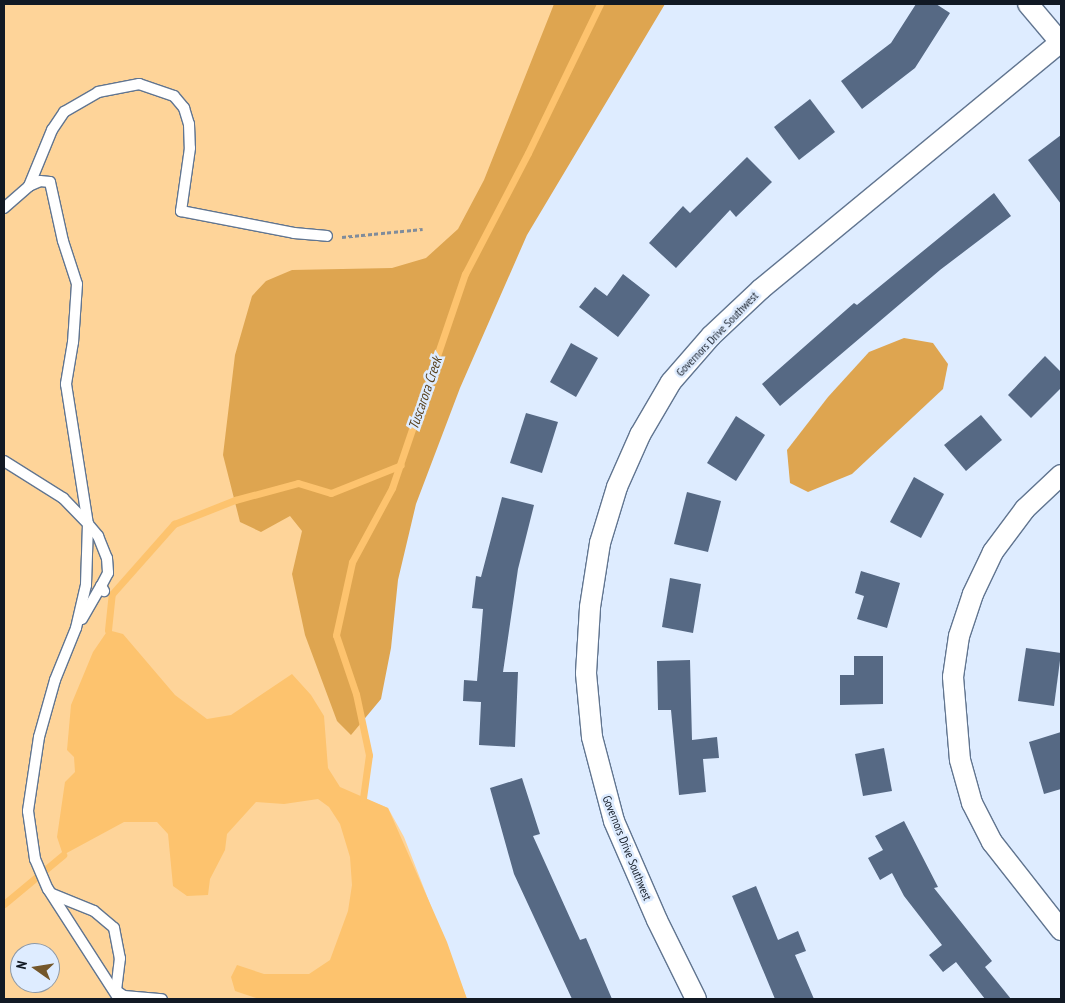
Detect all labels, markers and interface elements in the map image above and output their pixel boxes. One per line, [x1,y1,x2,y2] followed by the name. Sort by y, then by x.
[673,289,761,379] street label: Governors Drive Southwest
[405,354,445,432] water label: Tuscarora Creek
[599,793,655,903] street label: Governors Drive Southwest
[10,943,60,993] north arrow
[12,959,31,971] text: N

